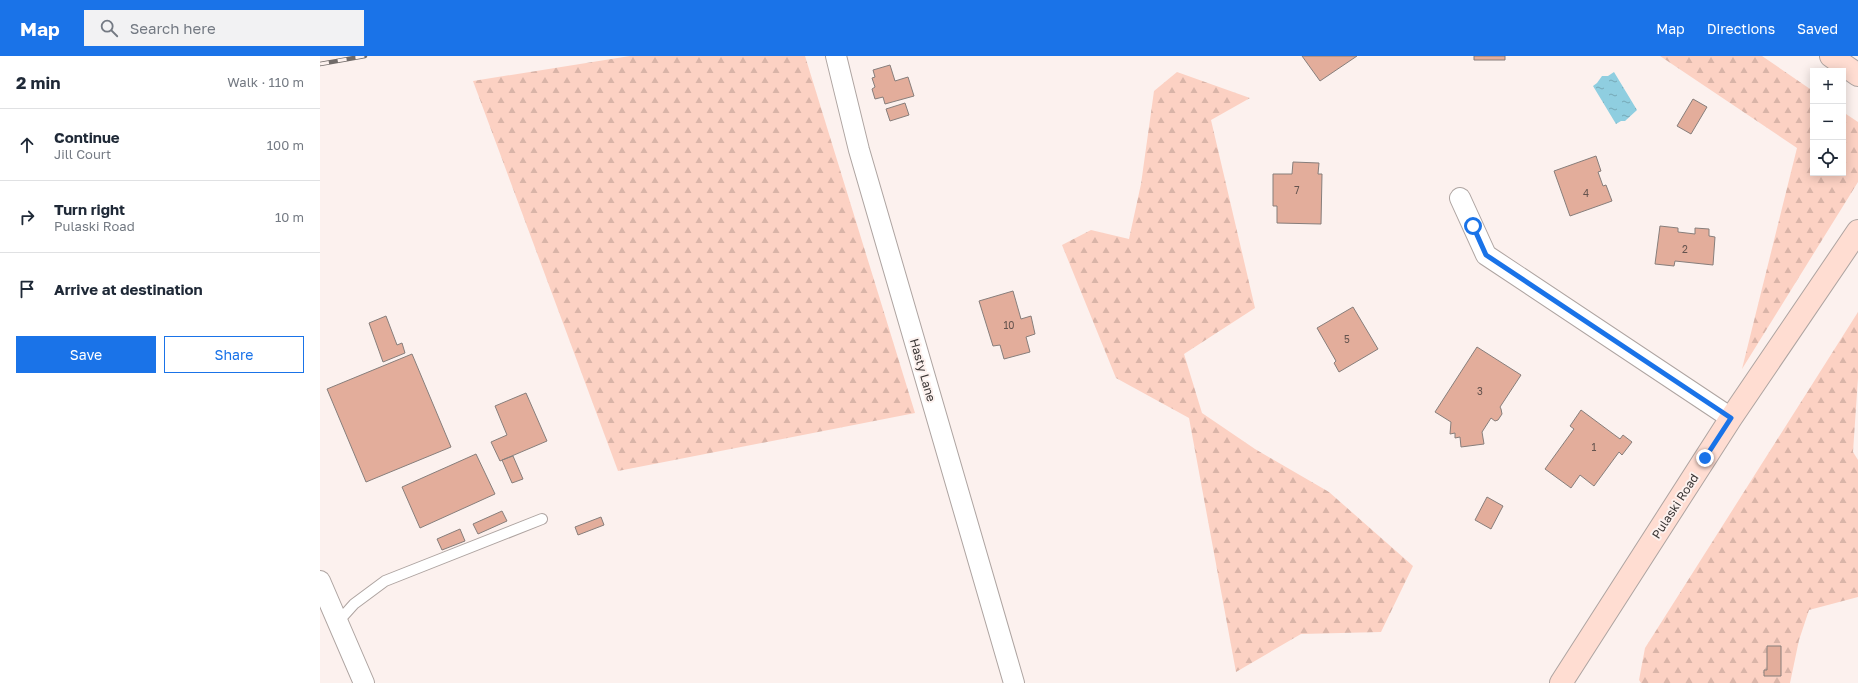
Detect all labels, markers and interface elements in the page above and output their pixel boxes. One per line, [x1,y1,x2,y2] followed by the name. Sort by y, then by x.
[84,10,364,46] search box
[20,17,60,40] text: Map
[98,17,120,39] icon: search
[130,19,216,37] text: Search here
[1656,20,1685,37] text: Map
[1707,20,1775,37] text: Directions
[1797,20,1838,37] text: Saved
[1810,68,1846,176] map controls
[1810,68,1846,104] button: +
[16,72,60,93] text: 2 min
[227,74,304,90] text: Walk · 110 m
[1810,104,1846,140] button: −
[54,128,120,146] text: Continue
[16,134,38,156] icon: ahead
[267,137,304,153] text: 100 m
[1810,140,1846,176] button: locate
[54,146,111,162] text: Jill Court
[1294,184,1300,196] house number: 7
[1583,187,1589,199] house number: 4
[54,200,125,218] text: Turn right
[16,206,38,228] icon: right
[275,209,304,225] text: 10 m
[1464,217,1482,235] route start
[54,218,135,234] text: Pulaski Road
[1682,243,1688,255] house number: 2
[16,278,38,300] icon: arrive
[54,280,203,298] text: Arrive at destination
[1003,319,1015,331] house number: 10
[1344,333,1350,345] house number: 5
[16,336,156,373] button: Save
[164,336,304,373] button: Share
[907,337,939,403] street label: Hasty Lane
[1477,385,1483,397] house number: 3
[1592,441,1597,453] house number: 1
[1696,449,1714,467] route end
[1648,471,1702,541] street label: Pulaski Road

